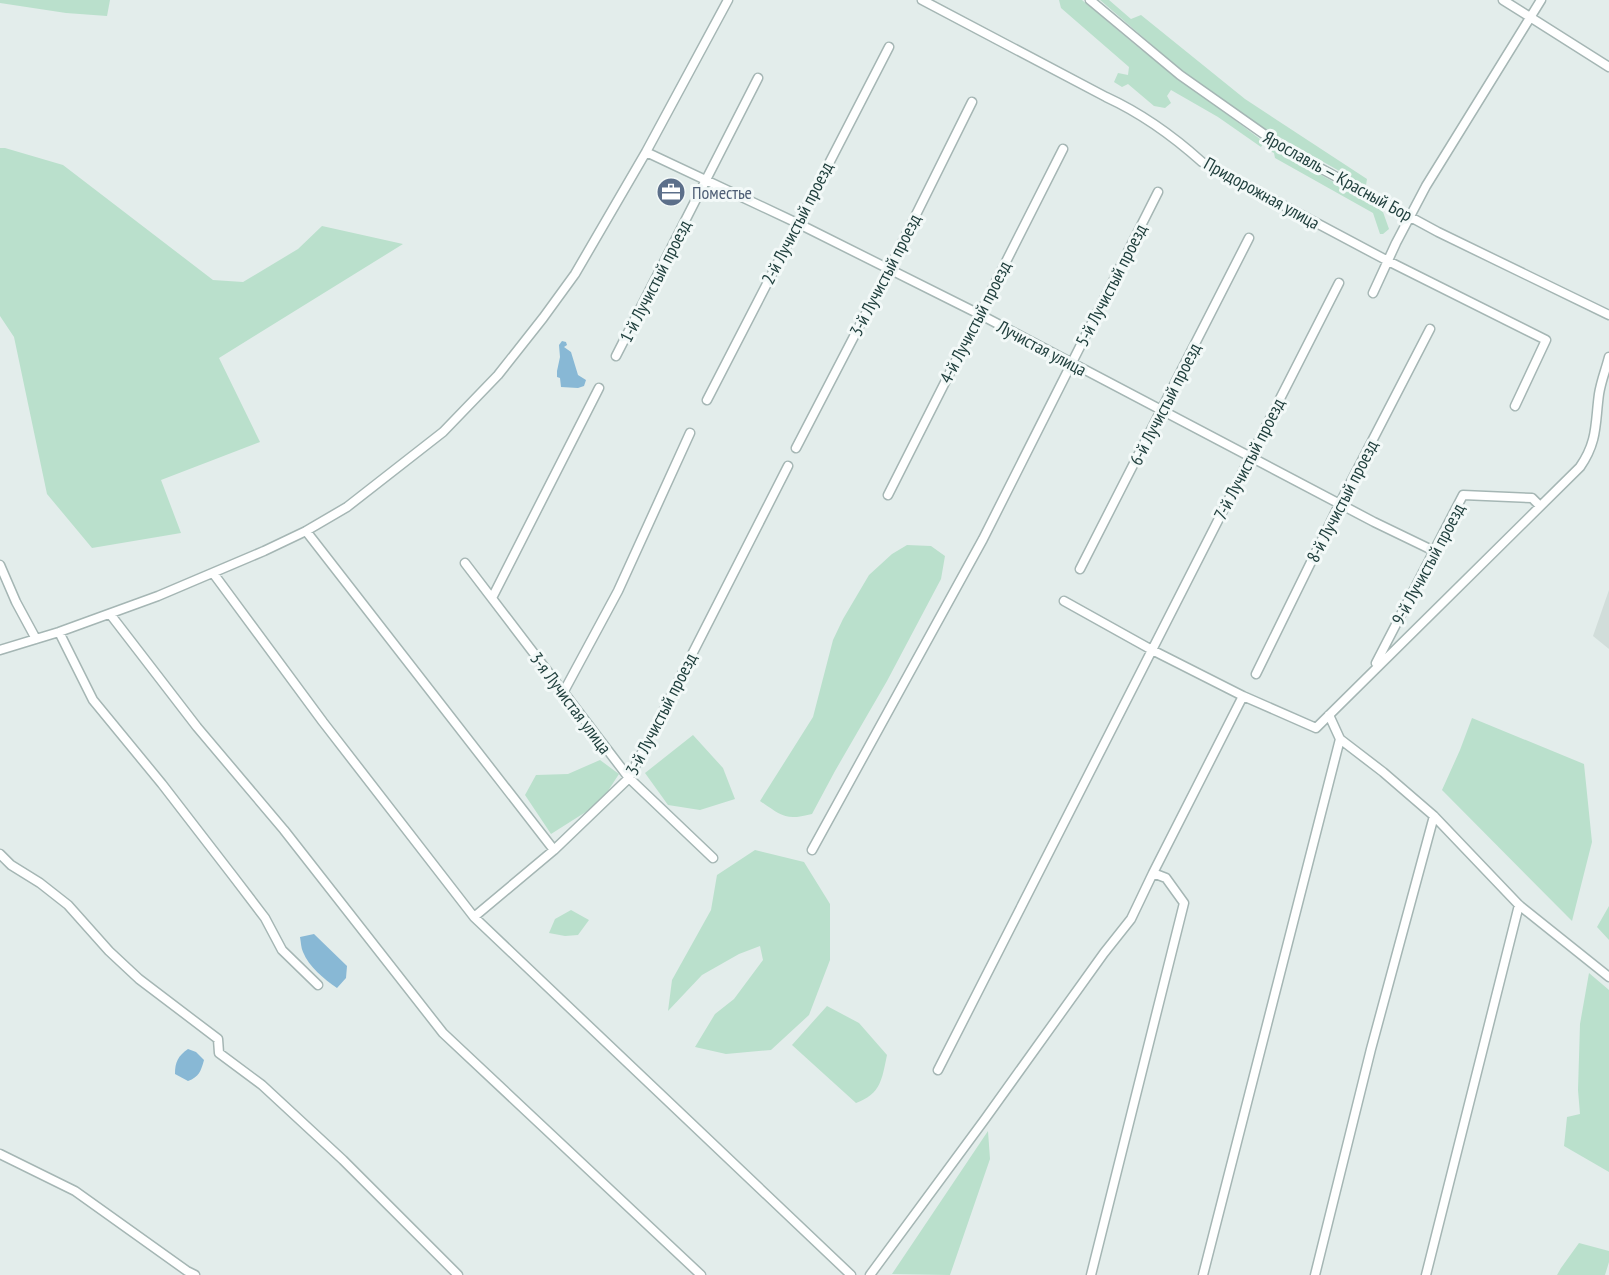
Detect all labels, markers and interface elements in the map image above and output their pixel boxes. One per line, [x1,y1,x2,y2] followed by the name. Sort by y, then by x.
[1259,125,1417,227] street label: Ярославль — Красный Бор
[1200,152,1324,234] street label: Придорожная улица
[756,158,838,288] street label: 2-й Лучистый проезд
[655,176,687,208] office icon: Поместье
[692,181,752,204] place label: Поместье
[844,210,926,340] street label: 3-й Лучистый проезд
[614,216,696,346] street label: 1-й Лучистый проезд
[1070,220,1152,350] street label: 5-й Лучистый проезд
[934,257,1016,387] street label: 4-й Лучистый проезд
[993,314,1091,381] street label: Лучистая улица
[1124,339,1206,469] street label: 6-й Лучистый проезд
[1208,394,1290,524] street label: 7-й Лучистый проезд
[1301,436,1383,566] street label: 8-й Лучистый проезд
[1386,499,1470,629] street label: 9-й Лучистый проезд
[525,647,617,759] street label: 3-я Лучистая улица
[620,649,702,779] street label: 3-й Лучистый проезд

